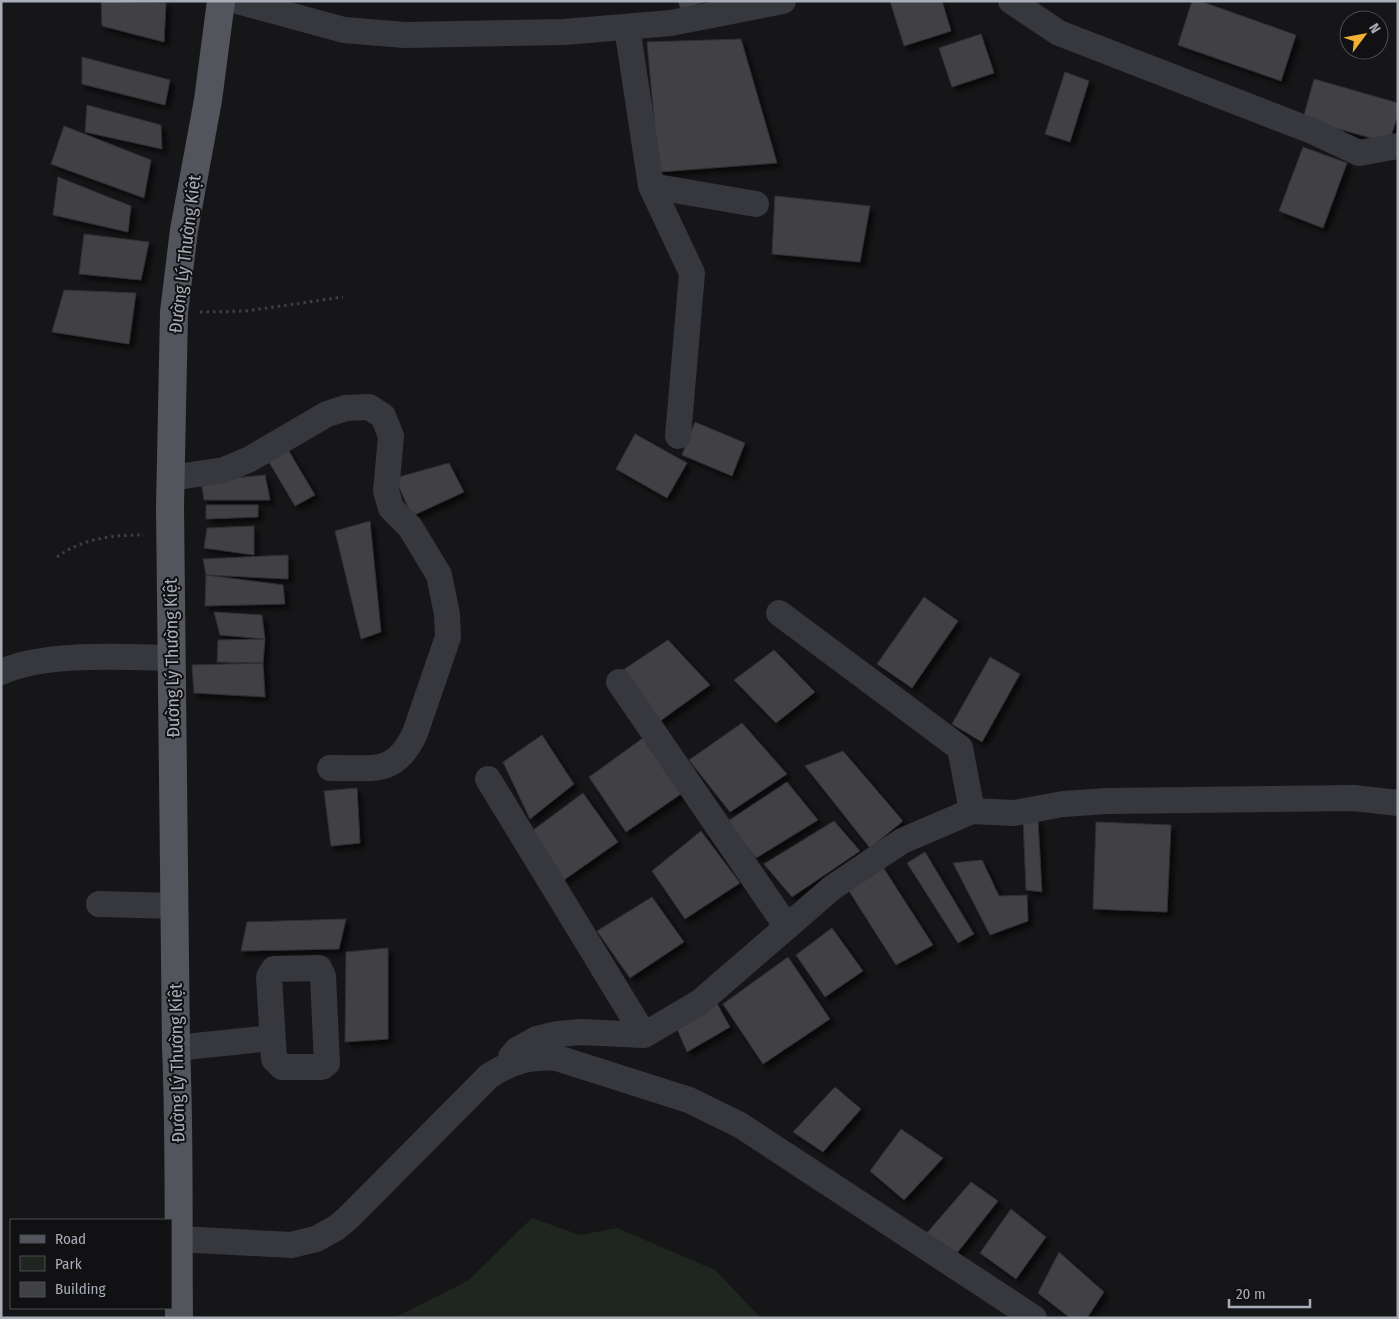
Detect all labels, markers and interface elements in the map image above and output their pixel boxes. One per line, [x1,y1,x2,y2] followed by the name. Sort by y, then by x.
[1339,10,1389,60] north arrow
[1365,20,1384,36] text: N
[164,173,206,334] street label: Đường Lý Thường Kiệt
[160,578,184,738] street label: Đường Lý Thường Kiệt
[165,983,189,1143] street label: Đường Lý Thường Kiệt
[10,1219,172,1309] legend
[55,1230,86,1248] text: Road
[55,1255,82,1273] text: Park
[1229,1276,1310,1308] scale bar
[55,1280,106,1298] text: Building
[1236,1285,1266,1303] text: 20 m

